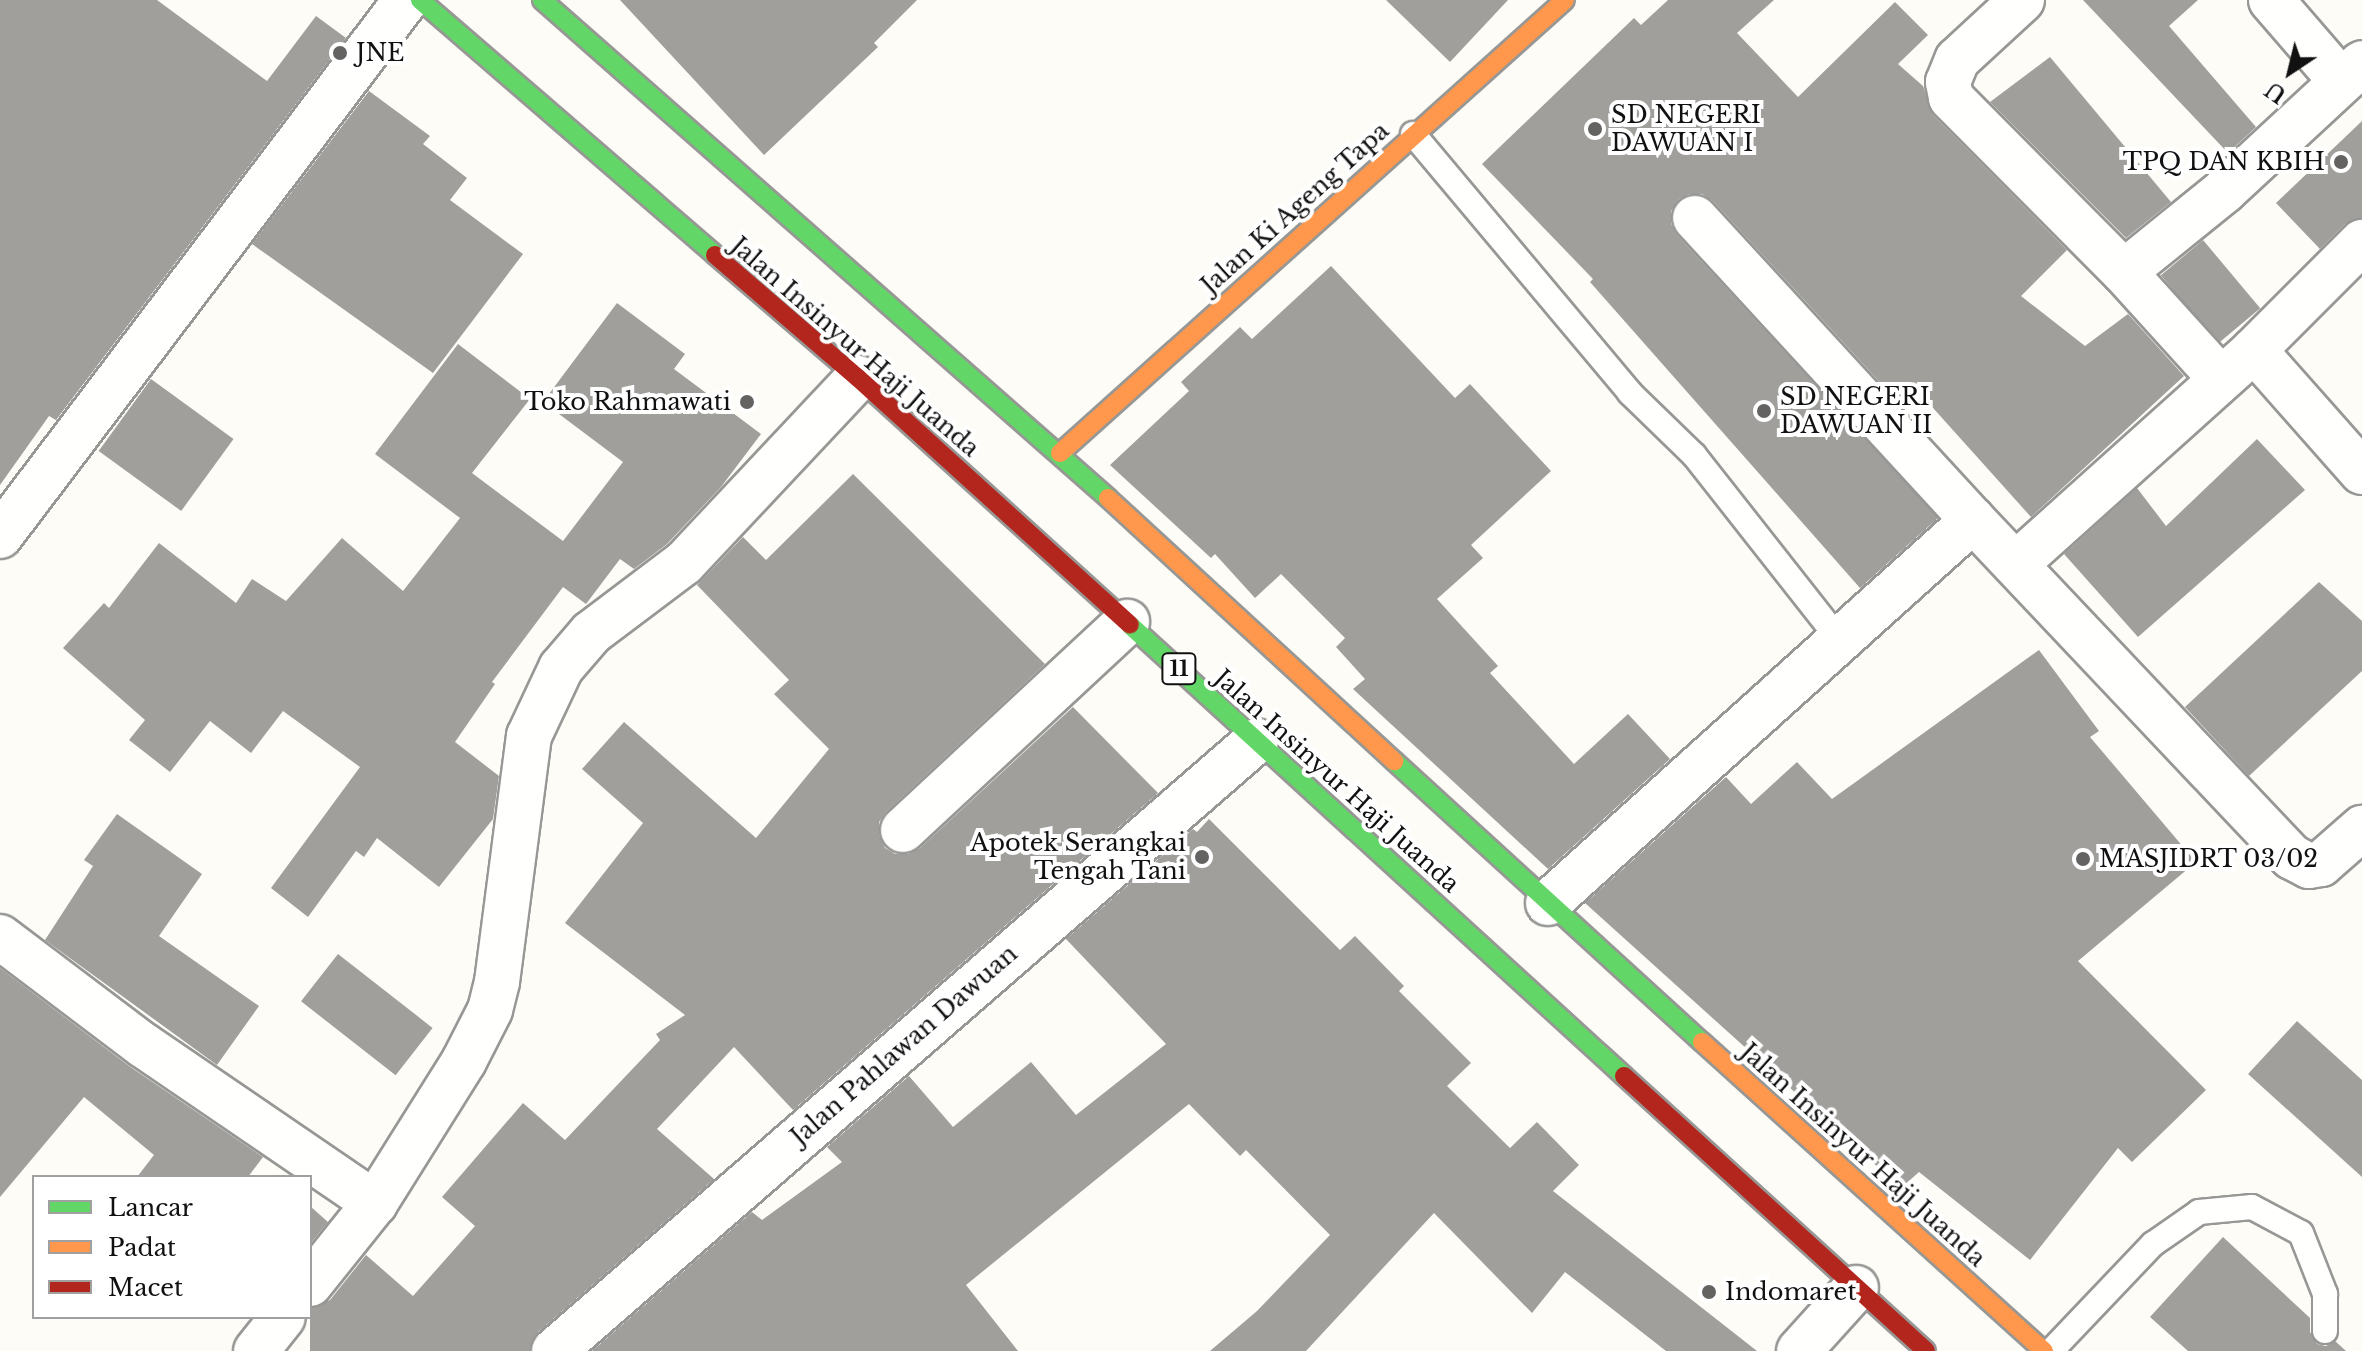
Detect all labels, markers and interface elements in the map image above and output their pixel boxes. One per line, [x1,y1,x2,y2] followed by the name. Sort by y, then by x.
[2250,32,2330,112] north arrow
[356,39,405,67] place label: JNE
[331,44,349,62] marker: JNE
[2260,75,2292,109] text: U
[1611,101,1761,157] place label: SD NEGERI DAWUAN I
[1195,116,1395,300] street label: Jalan Ki Ageng Tapa
[1586,120,1604,138] marker: SD NEGERI DAWUAN I
[2123,148,2325,176] place label: TPQ DAN KBIH
[2332,153,2350,171] marker: TPQ DAN KBIH
[725,231,985,463] street label: Jalan Insinyur Haji Juanda
[1780,383,1932,439] place label: SD NEGERI DAWUAN II
[524,388,731,416] place label: Toko Rahmawati
[738,393,756,411] marker: Toko Rahmawati
[1755,402,1773,420] marker: SD NEGERI DAWUAN II
[1161,651,1197,687] road number: 11
[1208,663,1466,899] street label: Jalan Insinyur Haji Juanda
[970,829,1186,885] place label: Apotek Serangkai Tengah Tani
[2099,845,2319,873] place label: MASJIDRT 03/02
[1193,848,1211,866] marker: Apotek Serangkai Tengah Tani
[2074,850,2092,868] marker: MASJIDRT 03/02
[785,939,1023,1151] street label: Jalan Pahlawan Dawuan
[1734,1037,1992,1273] street label: Jalan Insinyur Haji Juanda
[32,1175,312,1319] legend
[108,1193,193,1222] text: Lancar
[108,1233,176,1262] text: Padat
[108,1273,183,1302] text: Macet
[1725,1278,1856,1306] place label: Indomaret
[1700,1283,1718,1301] marker: Indomaret

